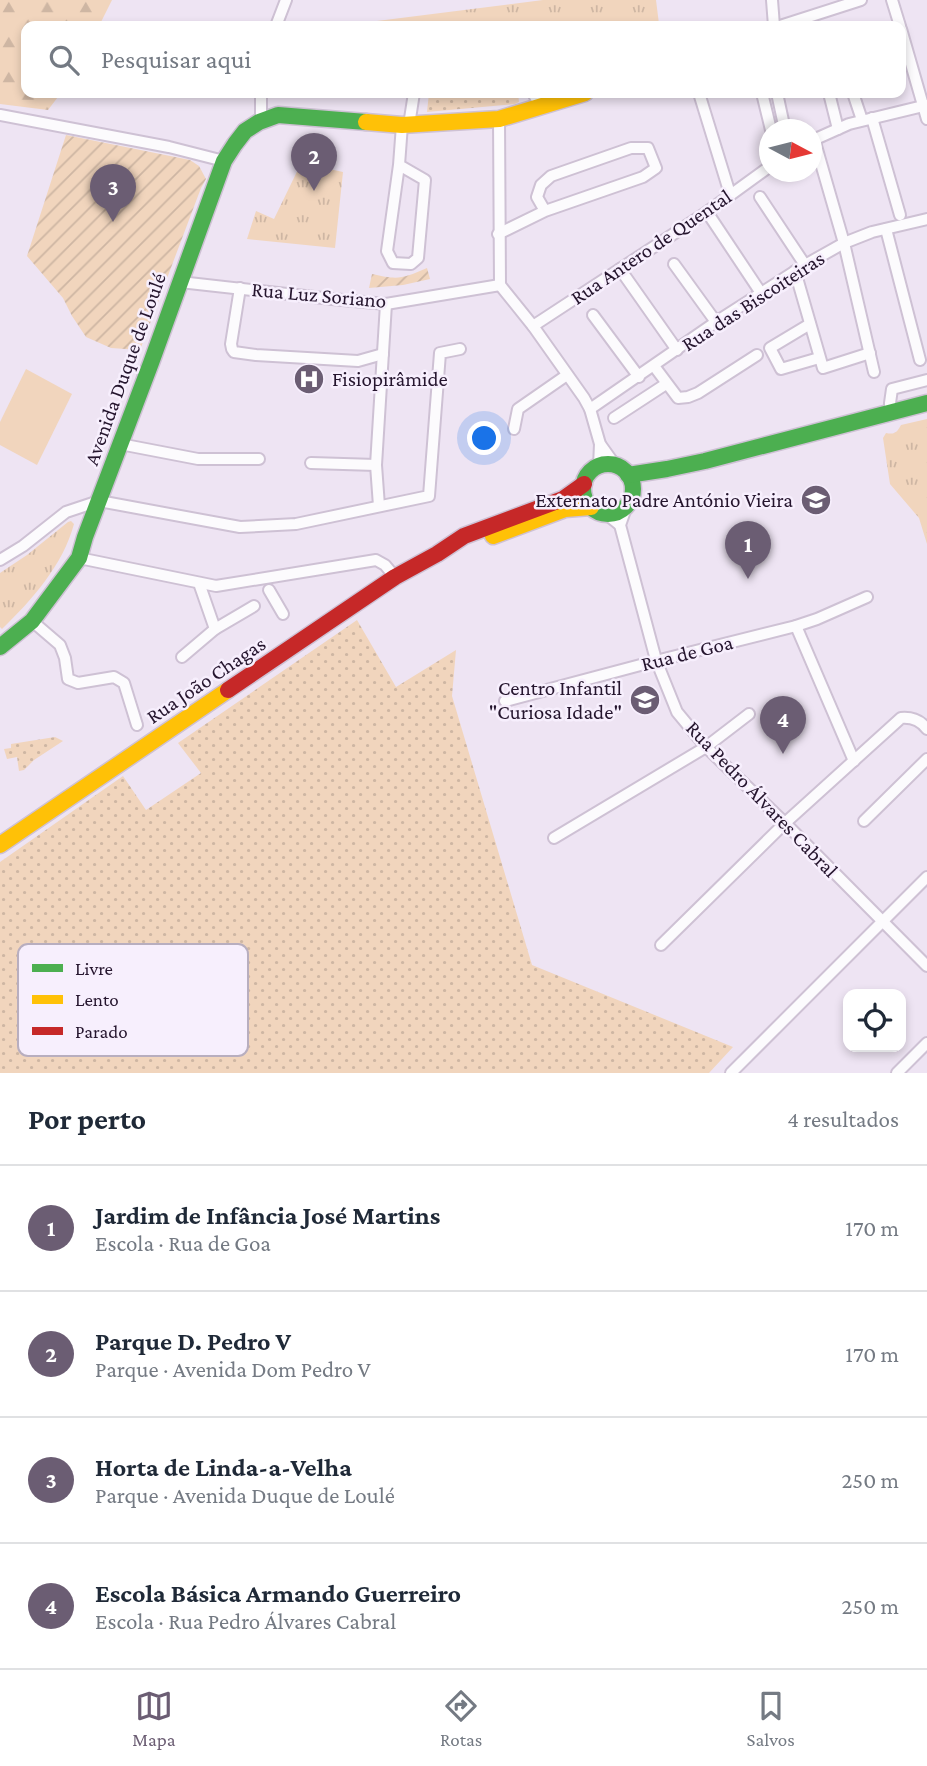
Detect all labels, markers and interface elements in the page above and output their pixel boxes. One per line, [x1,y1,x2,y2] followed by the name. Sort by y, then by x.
[21,21,906,98] search box
[45,41,83,79] icon: search
[101,45,251,74] text: Pesquisar aqui
[759,119,822,182] north arrow
[291,133,337,191] pin: 2
[90,164,136,222] pin: 3
[566,184,736,310] street label: Rua Antero de Quental
[677,246,829,356] street label: Rua das Biscoiteiras
[79,270,171,468] street label: Avenida Duque de Loulé
[251,277,387,313] street label: Rua Luz Soriano
[292,362,326,396] hospital icon: Fisiopirâmide
[332,367,448,391] place label: Fisiopirâmide
[467,421,501,455] your location
[799,483,833,517] school or university icon: Externato Padre António Vieira
[535,488,793,512] place label: Externato Padre António Vieira
[725,521,771,579] pin: 1
[639,630,736,676] street label: Rua de Goa
[142,631,270,729] street label: Rua João Chagas
[489,676,622,724] place label: Centro Infantil "Curiosa Idade"
[628,683,662,717] school or university icon: Centro Infantil "Curiosa Idade"
[760,696,806,754] pin: 4
[681,716,843,882] street label: Rua Pedro Álvares Cabral
[18,944,248,1056] legend
[75,958,113,979] text: Livre
[75,989,119,1010] text: Lento
[843,989,906,1052] map controls
[843,989,906,1052] button: locate
[75,1021,128,1042] text: Parado
[28,1102,146,1135] text: Por perto
[787,1106,899,1132] text: 4 resultados
[95,1201,440,1230] text: Jardim de Infância José Martins
[47,1215,55,1241] text: 1
[845,1215,899,1241] text: 170 m
[95,1230,271,1256] text: Escola · Rua de Goa
[95,1327,291,1356] text: Parque D. Pedro V
[45,1341,57,1367] text: 2
[845,1341,899,1367] text: 170 m
[95,1356,371,1382] text: Parque · Avenida Dom Pedro V
[95,1453,352,1482] text: Horta de Linda-a-Velha
[45,1467,57,1493] text: 3
[841,1467,899,1493] text: 250 m
[95,1482,395,1508] text: Parque · Avenida Duque de Loulé
[95,1579,461,1608] text: Escola Básica Armando Guerreiro
[45,1593,57,1619] text: 4
[841,1593,899,1619] text: 250 m
[95,1608,396,1634] text: Escola · Rua Pedro Álvares Cabral
[132,1687,176,1750] tab: Mapa
[440,1687,482,1750] tab: Rotas
[747,1687,795,1750] tab: Salvos

